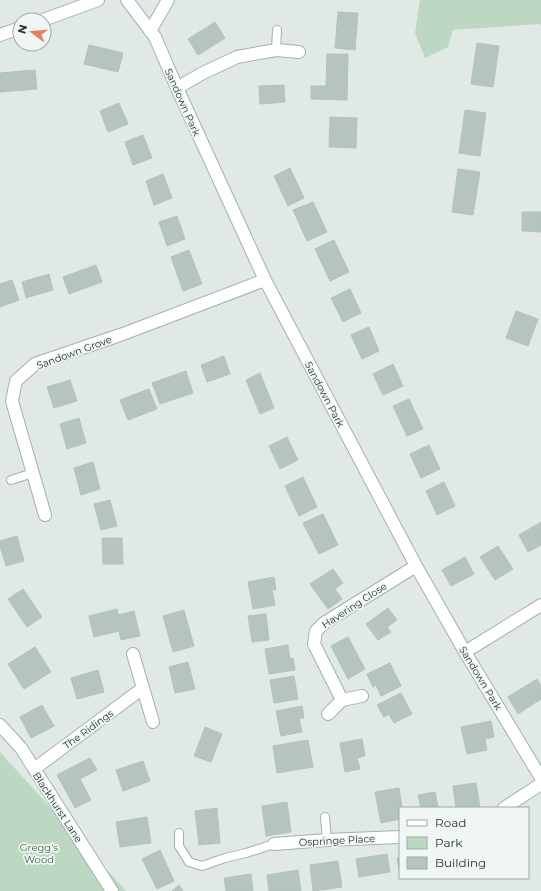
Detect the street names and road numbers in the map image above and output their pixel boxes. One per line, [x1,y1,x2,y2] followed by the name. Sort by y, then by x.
[162,66,203,138] street label: Sandown Park
[35,333,113,372] street label: Sandown Grove
[302,359,347,429] street label: Sandown Park
[319,580,389,631] street label: Havering Close
[456,644,505,713] street label: Sandown Park
[61,707,116,752] street label: The Ridings
[30,770,85,845] street label: Blackhurst Lane
[299,832,375,849] street label: Ospringe Place

